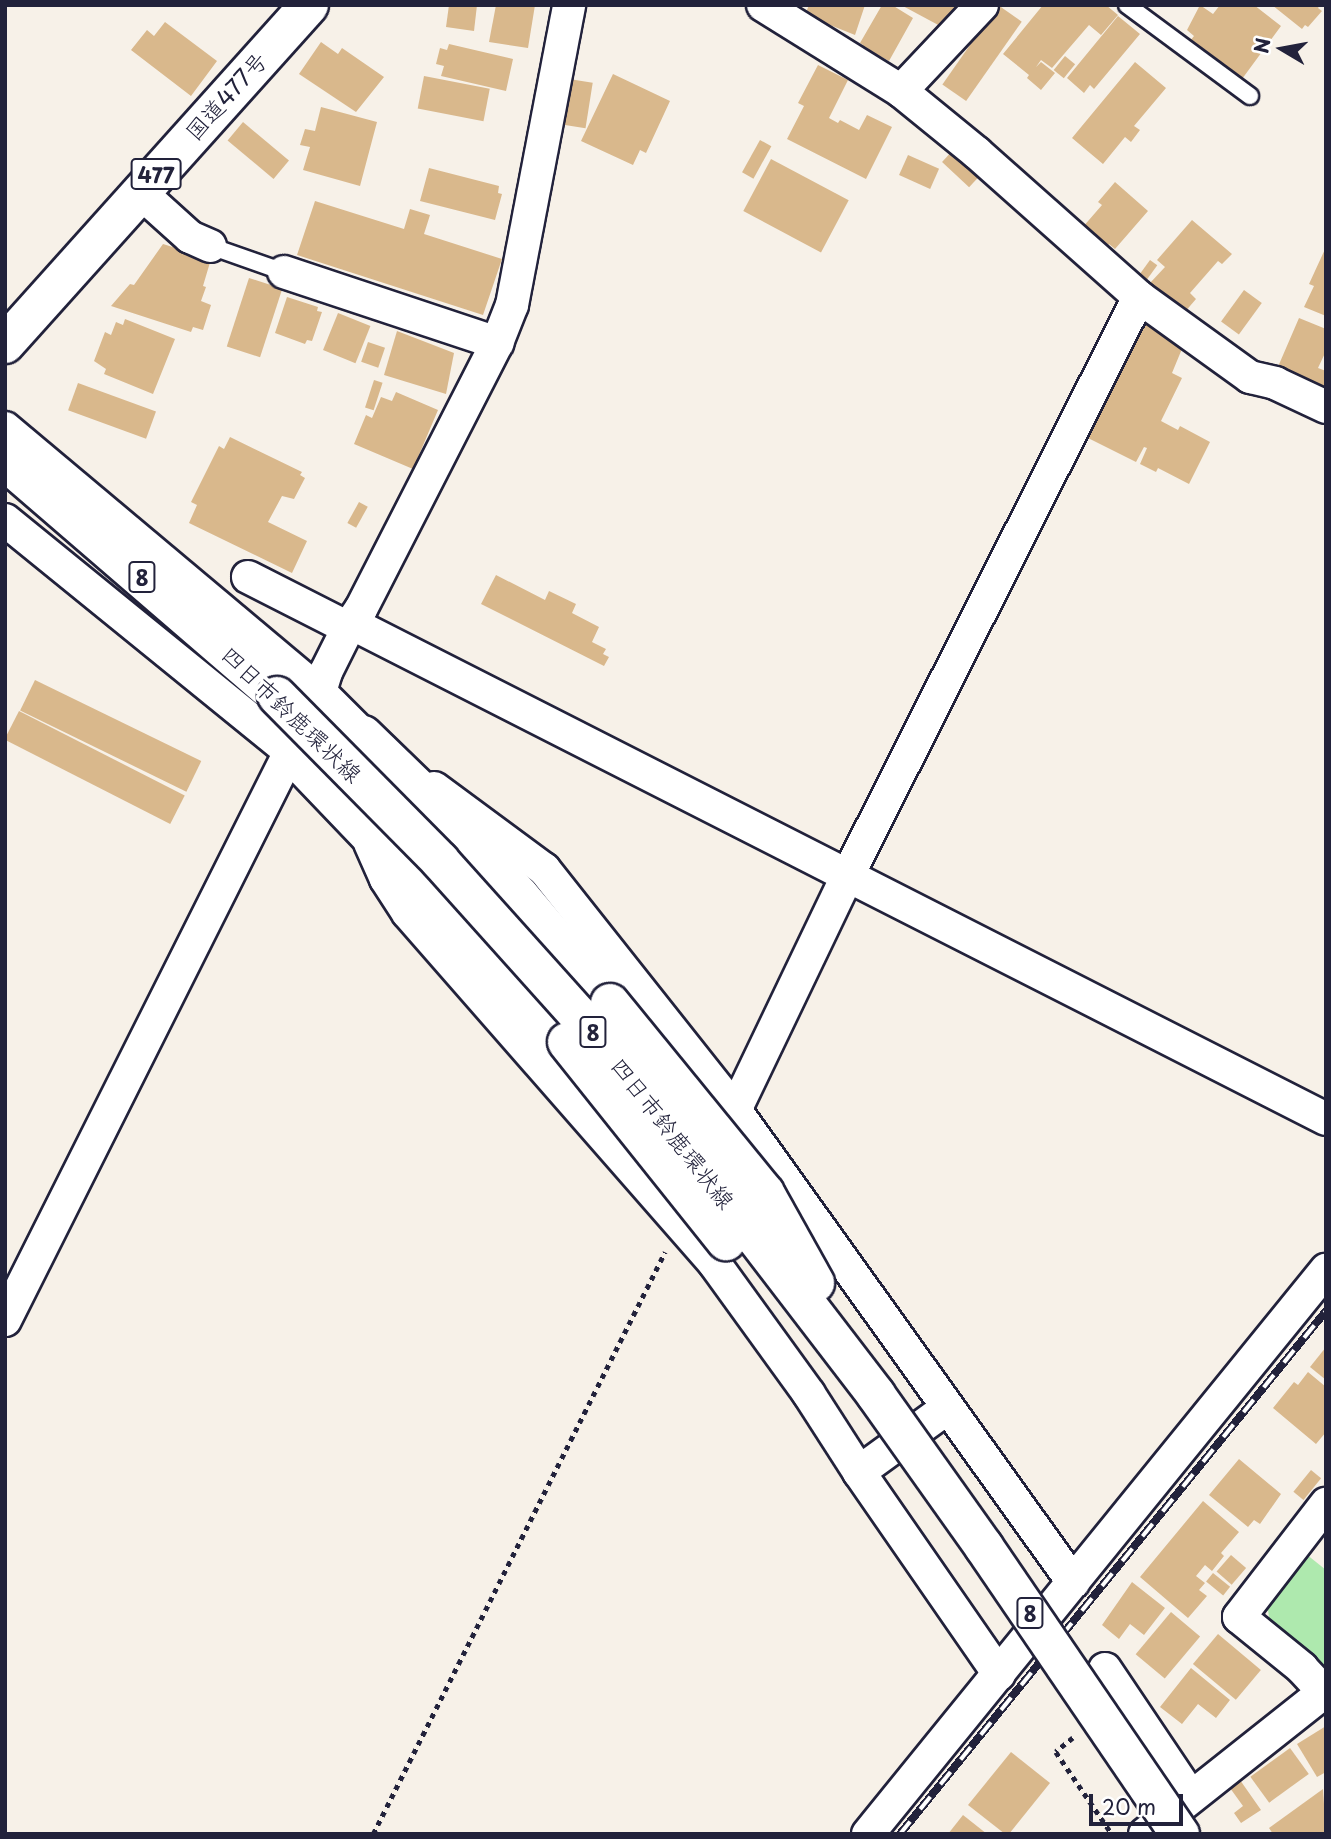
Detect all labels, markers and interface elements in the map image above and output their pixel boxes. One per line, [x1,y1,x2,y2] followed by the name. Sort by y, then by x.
[1247,14,1317,84] north arrow
[1246,36,1276,55] text: N
[179,46,273,146] street label: 国道477号
[130,156,182,192] road number: 477
[128,560,156,594] road number: 8
[216,640,368,788] street label: 四日市鈴鹿環状線
[579,1014,607,1050] road number: 8
[605,1052,741,1214] street label: 四日市鈴鹿環状線
[1016,1596,1044,1630] road number: 8
[1093,1780,1188,1824] scale bar
[1102,1790,1156,1822] text: 20 m

